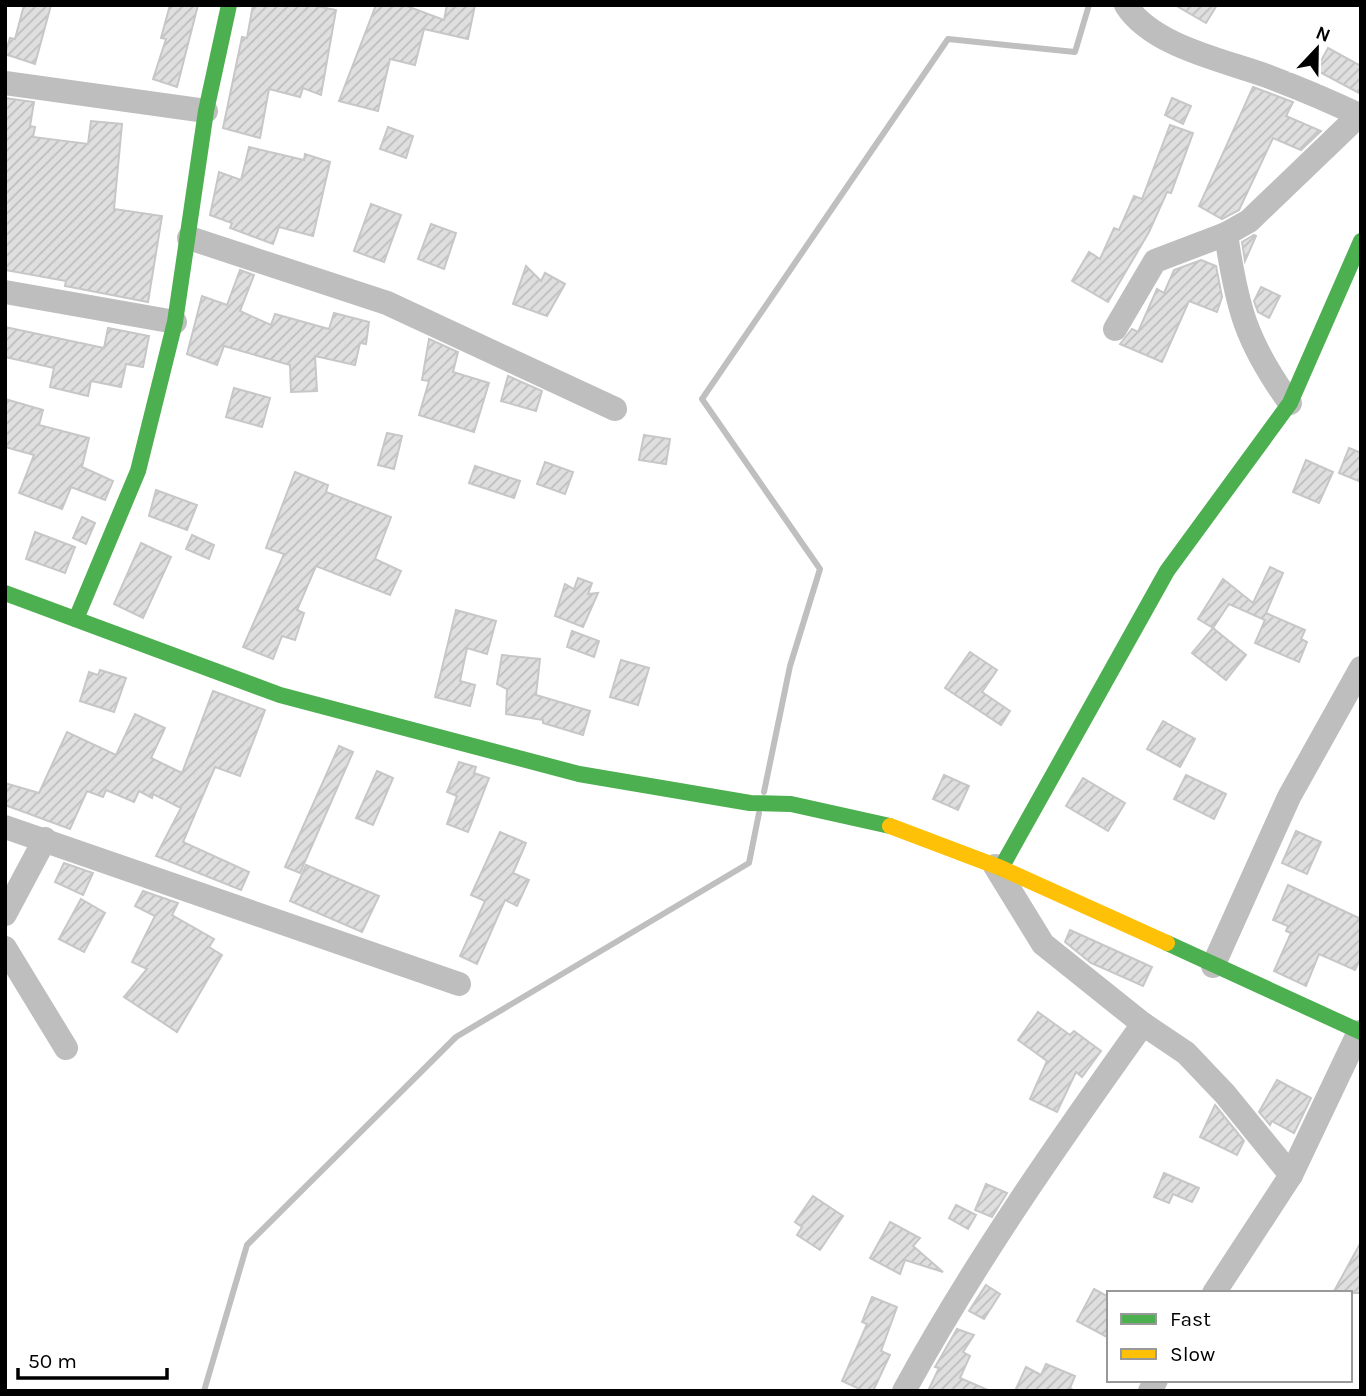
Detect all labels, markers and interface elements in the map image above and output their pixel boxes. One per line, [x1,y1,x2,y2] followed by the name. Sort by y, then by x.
[1282,14,1352,84] north arrow
[1313,21,1333,47] text: N
[1107,1291,1352,1382] legend
[1170,1307,1211,1331] text: Fast
[18,1336,166,1380] scale bar
[1170,1342,1215,1366] text: Slow
[28,1349,77,1373] text: 50 m

